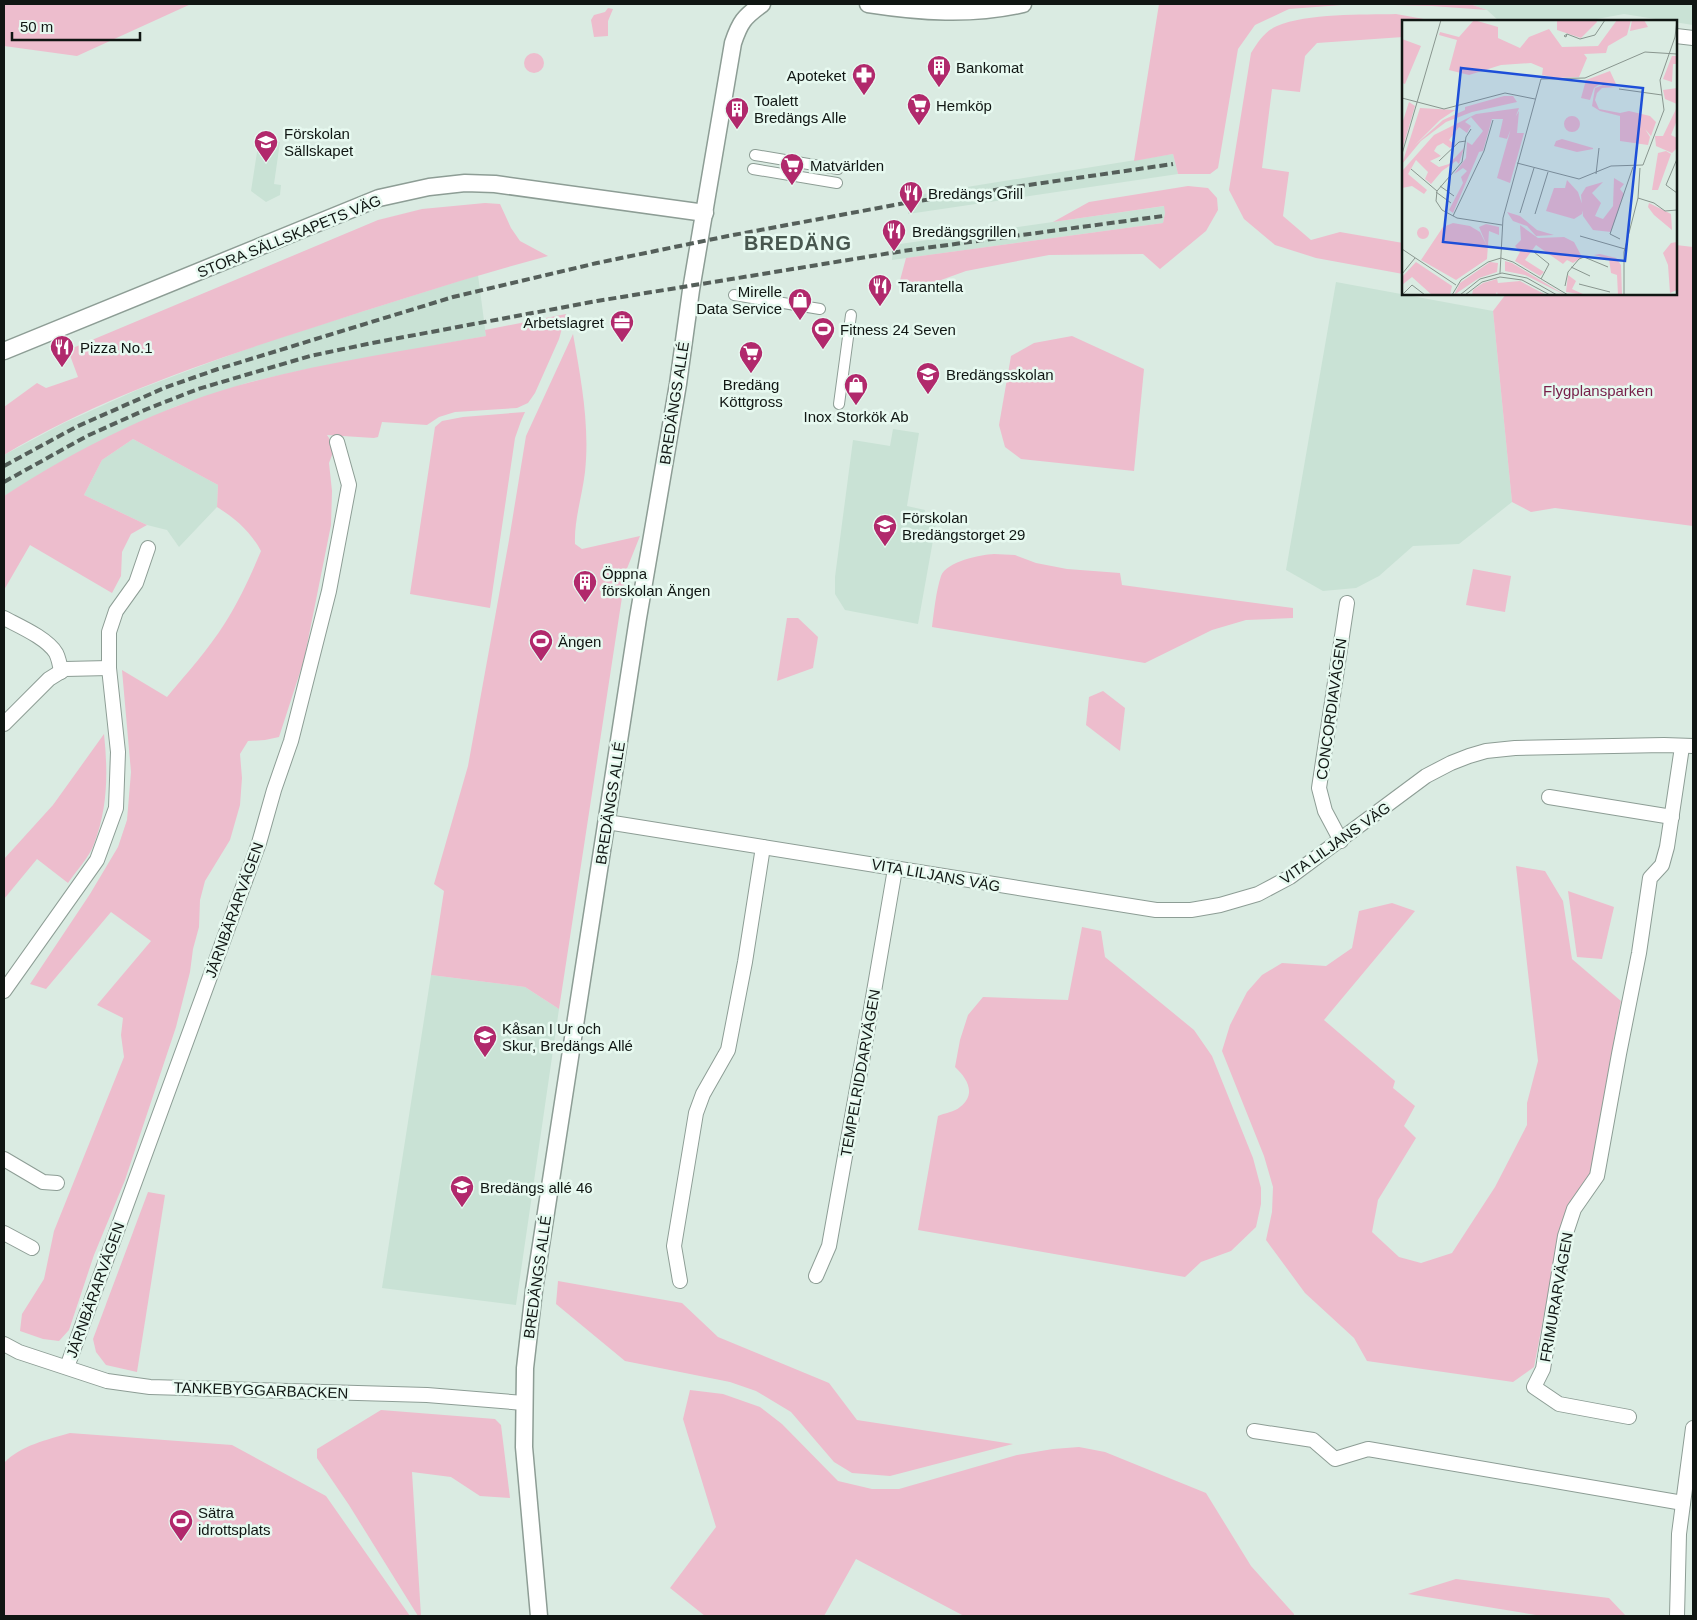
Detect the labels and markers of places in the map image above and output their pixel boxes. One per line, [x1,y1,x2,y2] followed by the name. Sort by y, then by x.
[926,54,952,88] building icon: Bankomat
[956,59,1024,76] place label: Bankomat
[851,62,877,96] pharmacy icon: Apoteket
[787,67,847,84] place label: Apoteket
[754,92,847,126] place label: Toalett Bredängs Alle
[906,92,932,126] supermarket icon: Hemköp
[724,96,750,130] building icon: Toalett Bredängs Alle
[936,97,992,114] place label: Hemköp
[284,125,354,159] place label: Förskolan Sällskapet
[253,129,279,163] school or university icon: Förskolan Sällskapet
[779,152,805,186] supermarket icon: Matvärlden
[810,157,884,174] place label: Matvärlden
[898,180,924,214] restaurant icon: Bredängs Grill
[928,185,1023,202] place label: Bredängs Grill
[881,218,907,252] restaurant icon: Bredängsgrillen
[912,223,1016,240] place label: Bredängsgrillen
[867,273,893,307] restaurant icon: Tarantella
[898,278,964,295] place label: Tarantella
[696,283,782,317] place label: Mirelle Data Service
[787,287,813,321] shop icon: Mirelle Data Service
[609,309,635,343] office icon: Arbetslagret
[523,314,605,331] place label: Arbetslagret
[810,316,836,350] sports icon: Fitness 24 Seven
[840,321,956,338] place label: Fitness 24 Seven
[49,334,75,368] restaurant icon: Pizza No.1
[80,339,153,356] place label: Pizza No.1
[738,340,764,374] supermarket icon: Bredäng Köttgross
[915,361,941,395] school or university icon: Bredängsskolan
[946,366,1054,383] place label: Bredängsskolan
[843,372,869,406] shop icon: Inox Storkök Ab
[719,376,783,410] place label: Bredäng Köttgross
[803,408,909,425] place label: Inox Storkök Ab
[902,509,1025,543] place label: Förskolan Bredängstorget 29
[872,513,898,547] school or university icon: Förskolan Bredängstorget 29
[602,565,710,599] place label: Öppna förskolan Ängen
[572,569,598,603] building icon: Öppna förskolan Ängen
[528,628,554,662] sports icon: Ängen
[558,633,601,650] place label: Ängen
[502,1020,633,1054] place label: Kåsan I Ur och Skur, Bredängs Allé
[472,1024,498,1058] school or university icon: Kåsan I Ur och Skur, Bredängs Allé
[449,1174,475,1208] school or university icon: Bredängs allé 46
[480,1179,593,1196] place label: Bredängs allé 46
[198,1504,271,1538] place label: Sätra idrottsplats
[168,1508,194,1542] sports icon: Sätra idrottsplats

